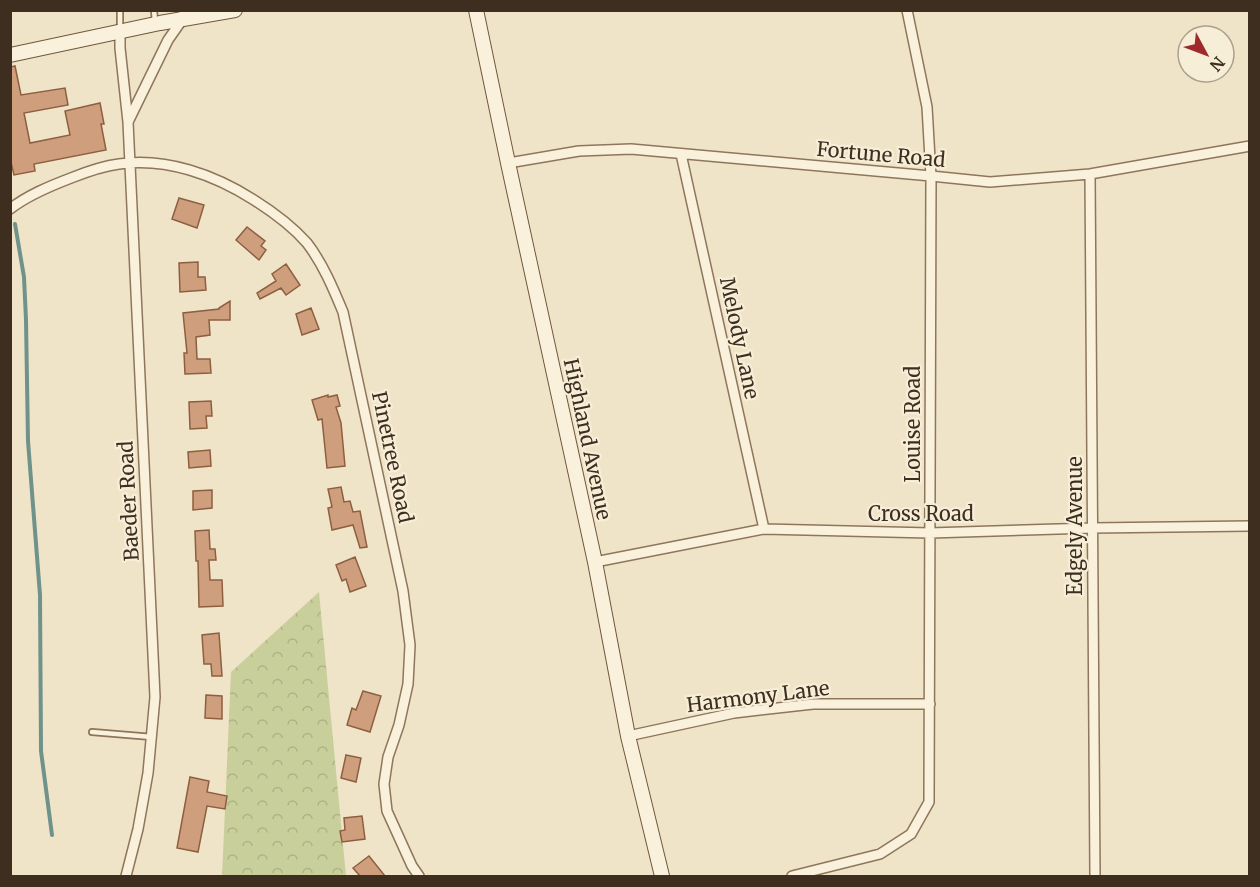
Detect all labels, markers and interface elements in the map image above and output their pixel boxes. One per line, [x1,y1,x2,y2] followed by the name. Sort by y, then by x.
[1176,24,1236,84] north arrow
[1205,53,1229,75] text: N
[815,136,947,172] street label: Fortune Road
[715,275,765,401] street label: Melody Lane
[559,356,617,522] street label: Highland Avenue
[900,366,925,482] street label: Louise Road
[367,389,419,525] street label: Pinetree Road
[112,440,144,562] street label: Baeder Road
[1062,456,1087,596] street label: Edgely Avenue
[868,501,974,526] street label: Cross Road
[685,675,831,717] street label: Harmony Lane

